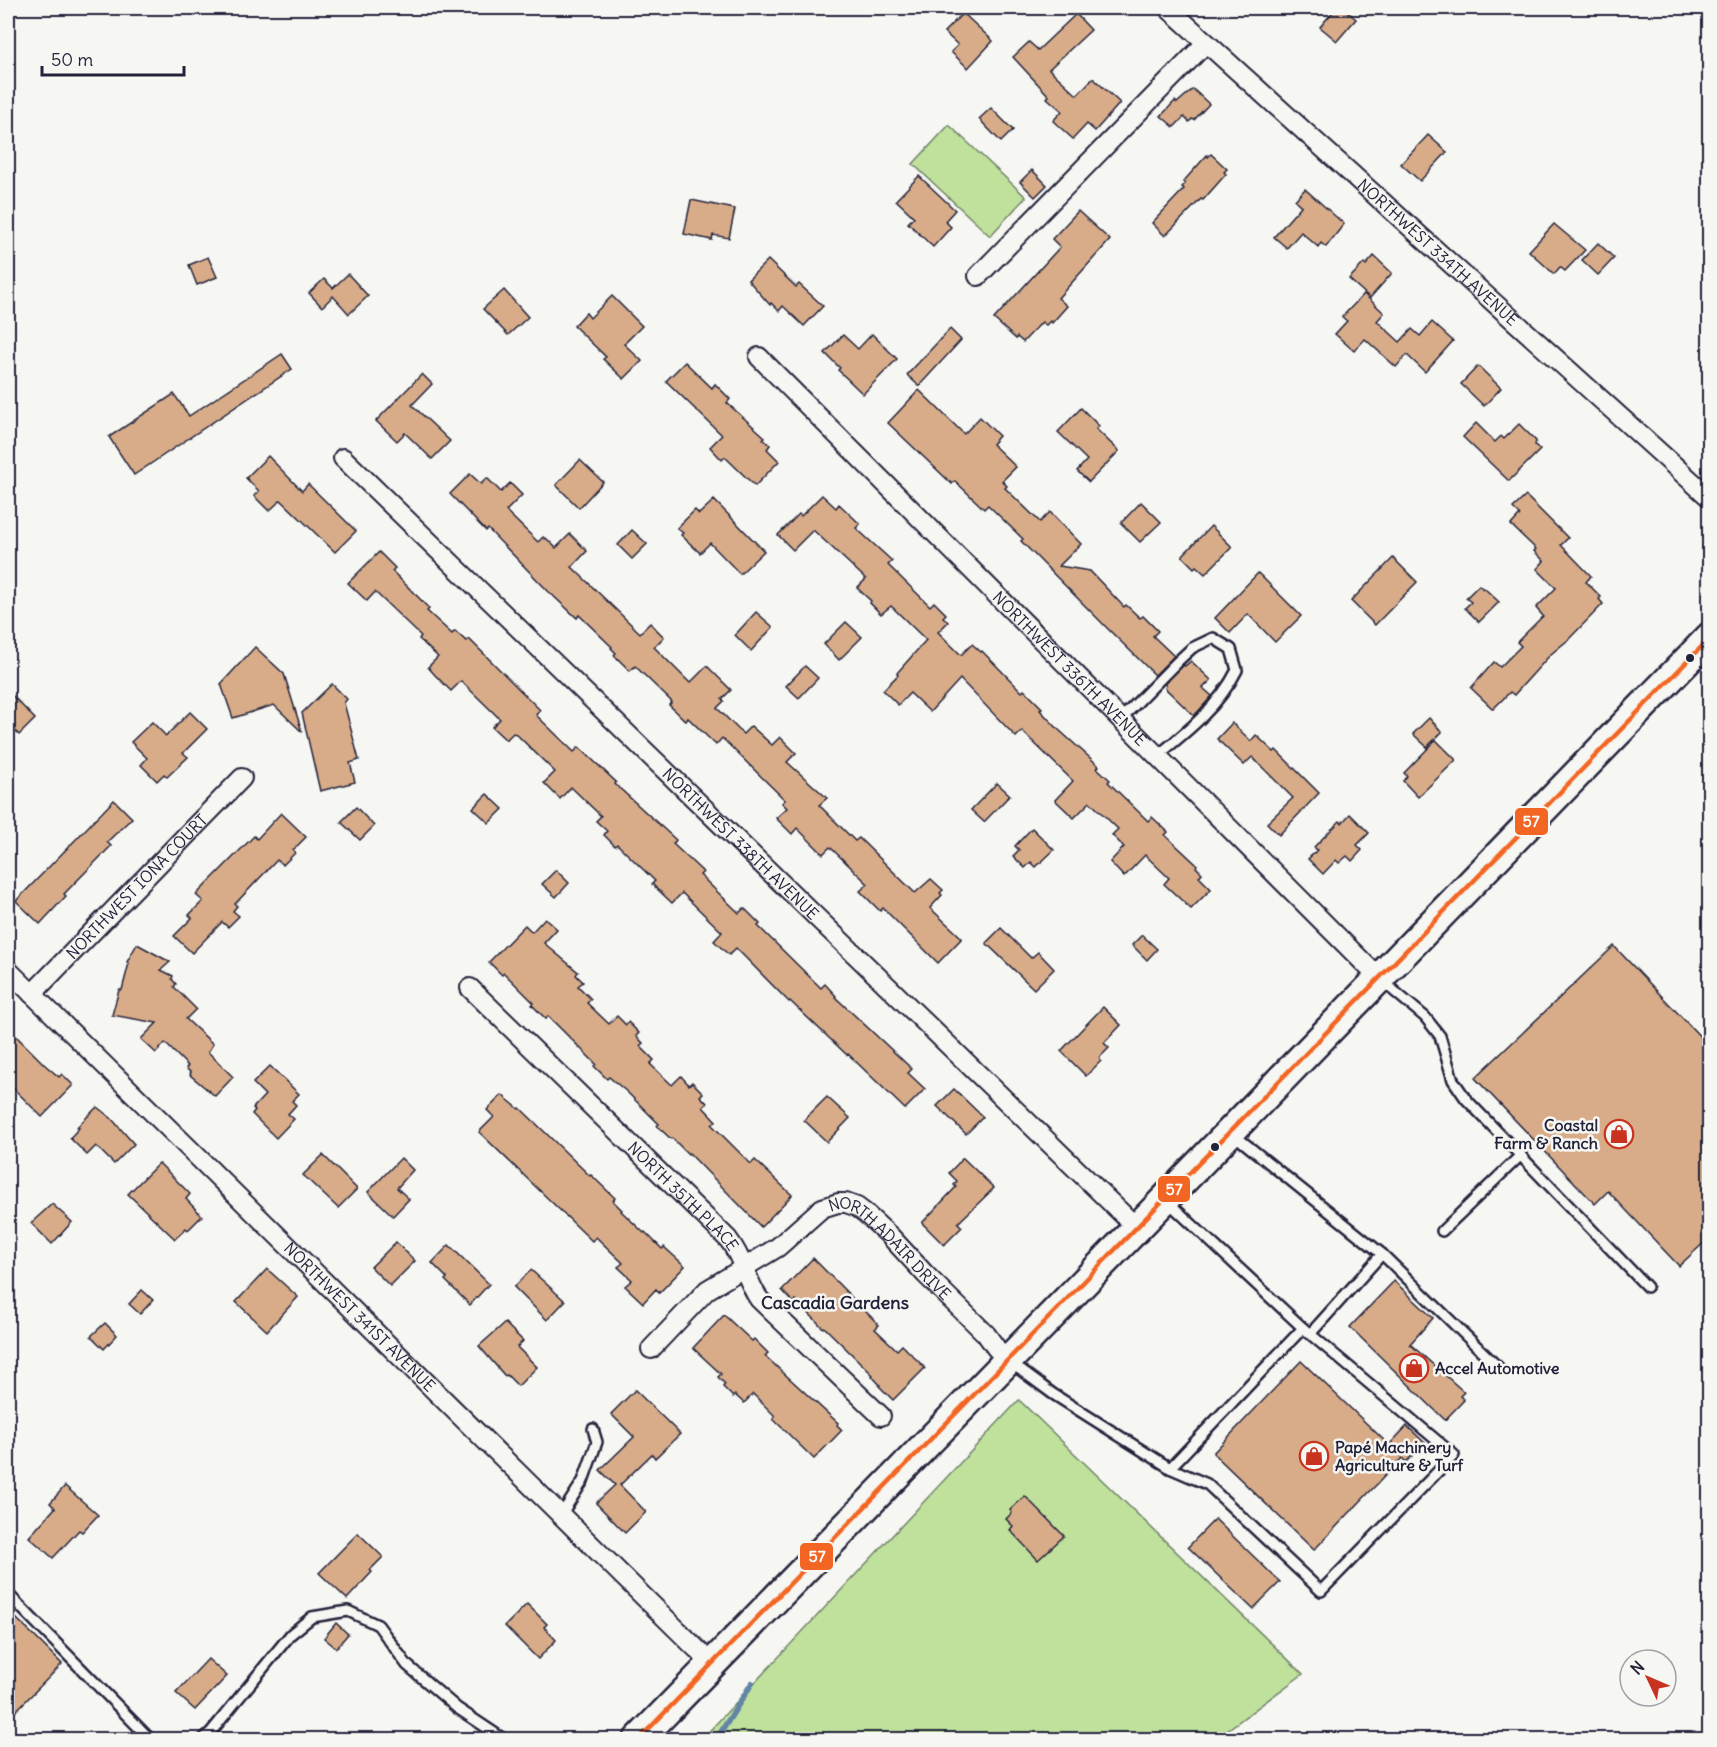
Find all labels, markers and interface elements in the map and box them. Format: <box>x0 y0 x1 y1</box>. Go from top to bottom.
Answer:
scale bar <box>42 39 184 77</box>
text: 50 m <box>51 48 93 71</box>
street label: NORTHWEST 334TH AVENUE <box>1354 174 1522 330</box>
street label: NORTHWEST 336TH AVENUE <box>989 587 1151 750</box>
unlabelled marker <box>1684 652 1696 664</box>
street label: NORTHWEST 338TH AVENUE <box>659 764 823 924</box>
line badge: 57 <box>1514 807 1549 836</box>
street label: NORTHWEST IONA COURT <box>62 810 211 963</box>
text: 57 <box>1522 811 1540 831</box>
place label: Coastal Farm & Ranch <box>1494 1115 1598 1153</box>
shop icon: Coastal Farm & Ranch <box>1603 1118 1635 1150</box>
street label: NORTH 35TH PLACE <box>624 1137 743 1254</box>
unlabelled marker <box>1209 1141 1221 1153</box>
line badge: 57 <box>1157 1175 1191 1203</box>
text: 57 <box>1165 1179 1183 1199</box>
street label: NORTH ADAIR DRIVE <box>826 1193 955 1304</box>
street label: NORTHWEST 341ST AVENUE <box>280 1238 440 1396</box>
district label: Cascadia Gardens <box>761 1291 909 1314</box>
shop icon: Accel Automotive <box>1398 1352 1430 1384</box>
place label: Accel Automotive <box>1435 1358 1560 1378</box>
place label: Papé Machinery Agriculture & Turf <box>1335 1437 1464 1476</box>
shop icon: Papé Machinery Agriculture & Turf <box>1298 1440 1330 1472</box>
line badge: 57 <box>799 1542 834 1571</box>
text: 57 <box>808 1546 826 1566</box>
north arrow <box>1618 1648 1678 1708</box>
text: N <box>1626 1657 1648 1679</box>

